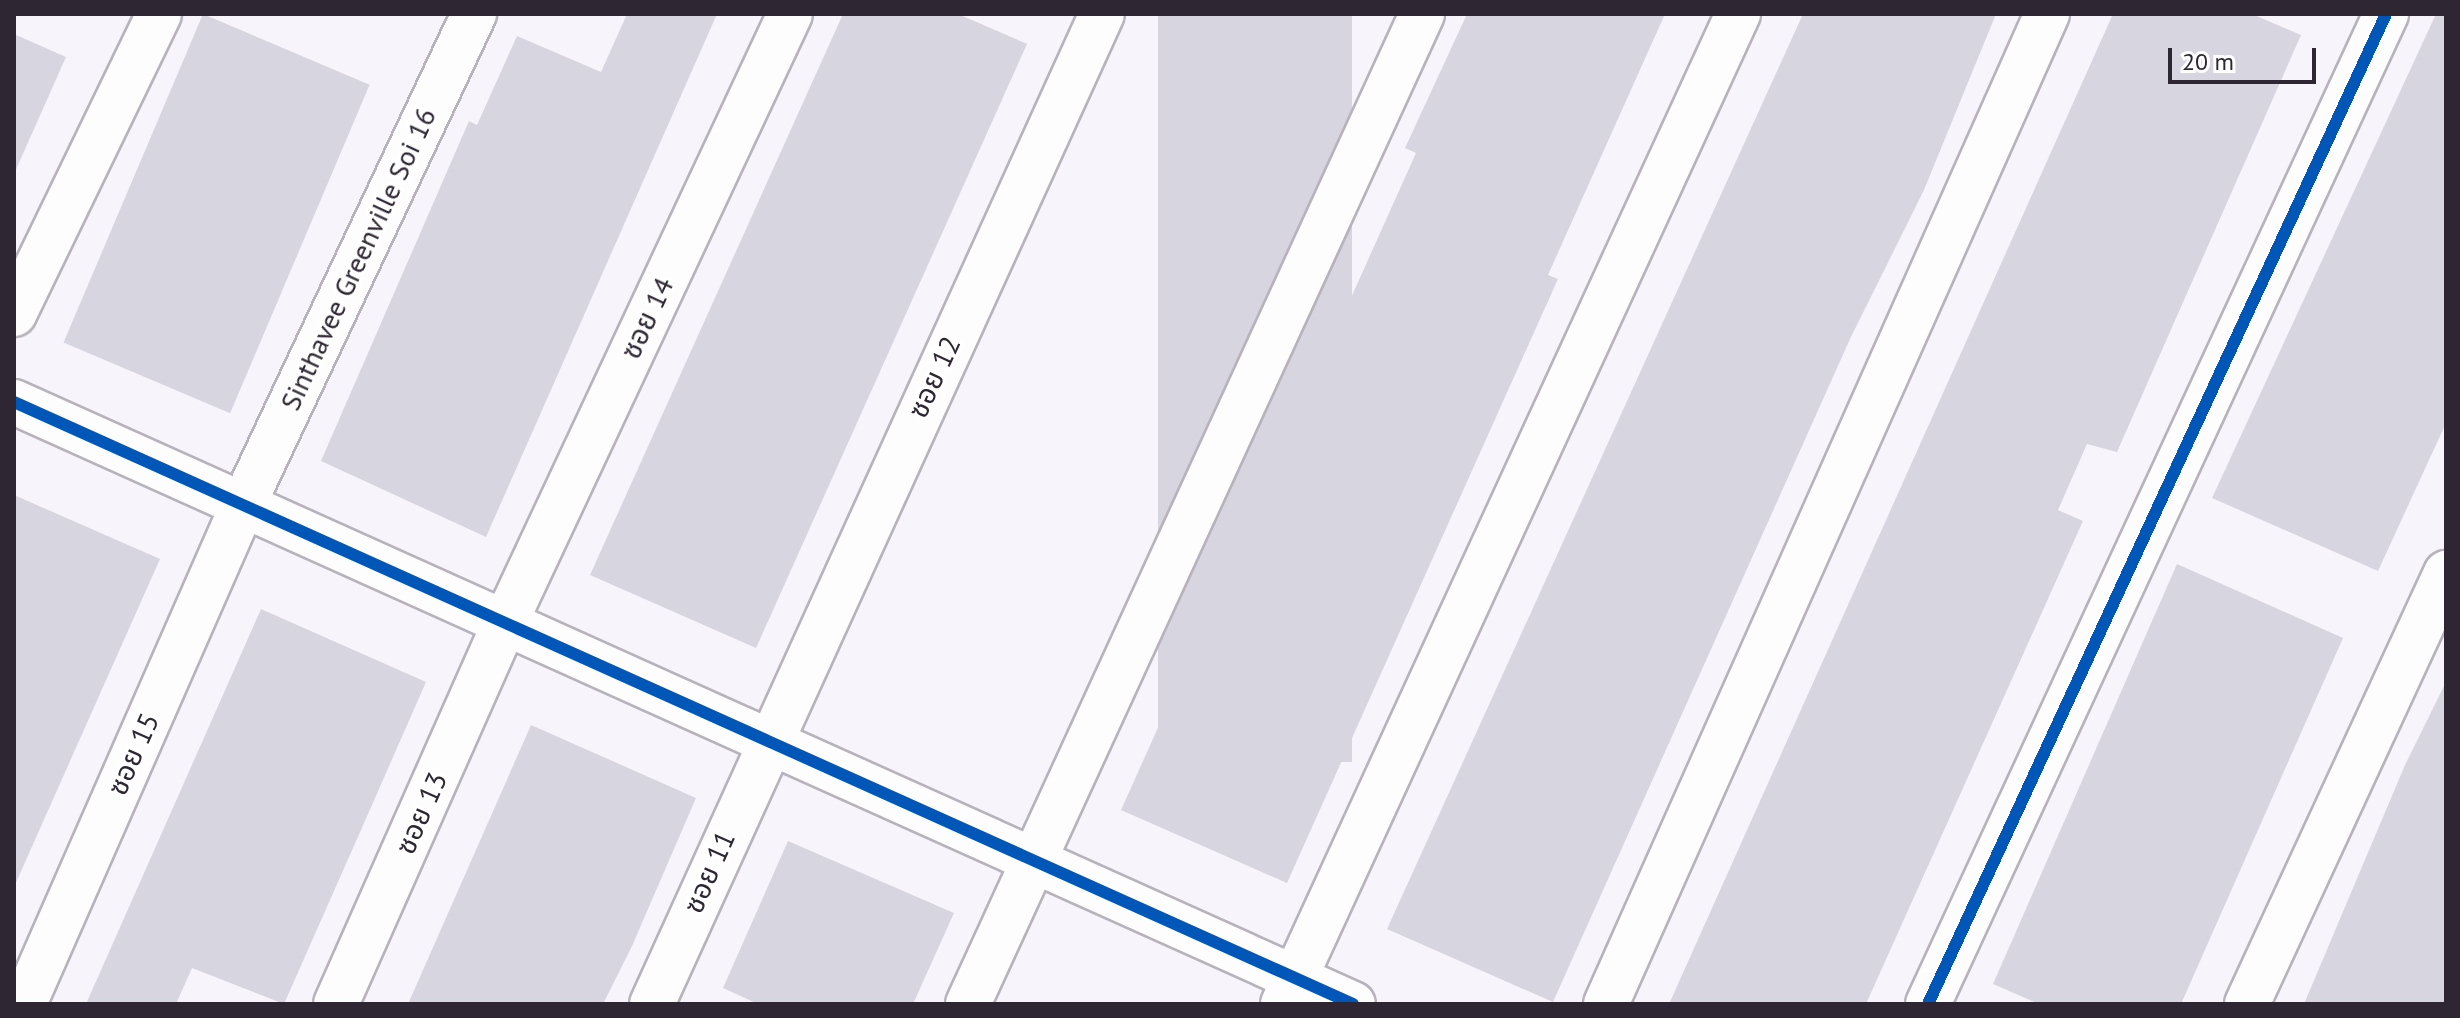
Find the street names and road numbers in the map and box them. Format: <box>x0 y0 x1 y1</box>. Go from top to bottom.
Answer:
street label: Sinthavee Greenville Soi 16 <box>273 102 443 416</box>
street label: ซอย 14 <box>614 272 680 364</box>
street label: ซอย 12 <box>901 331 967 423</box>
street label: ซอย 15 <box>100 708 166 800</box>
street label: ซอย 13 <box>388 767 454 859</box>
street label: ซอย 11 <box>676 826 742 918</box>

